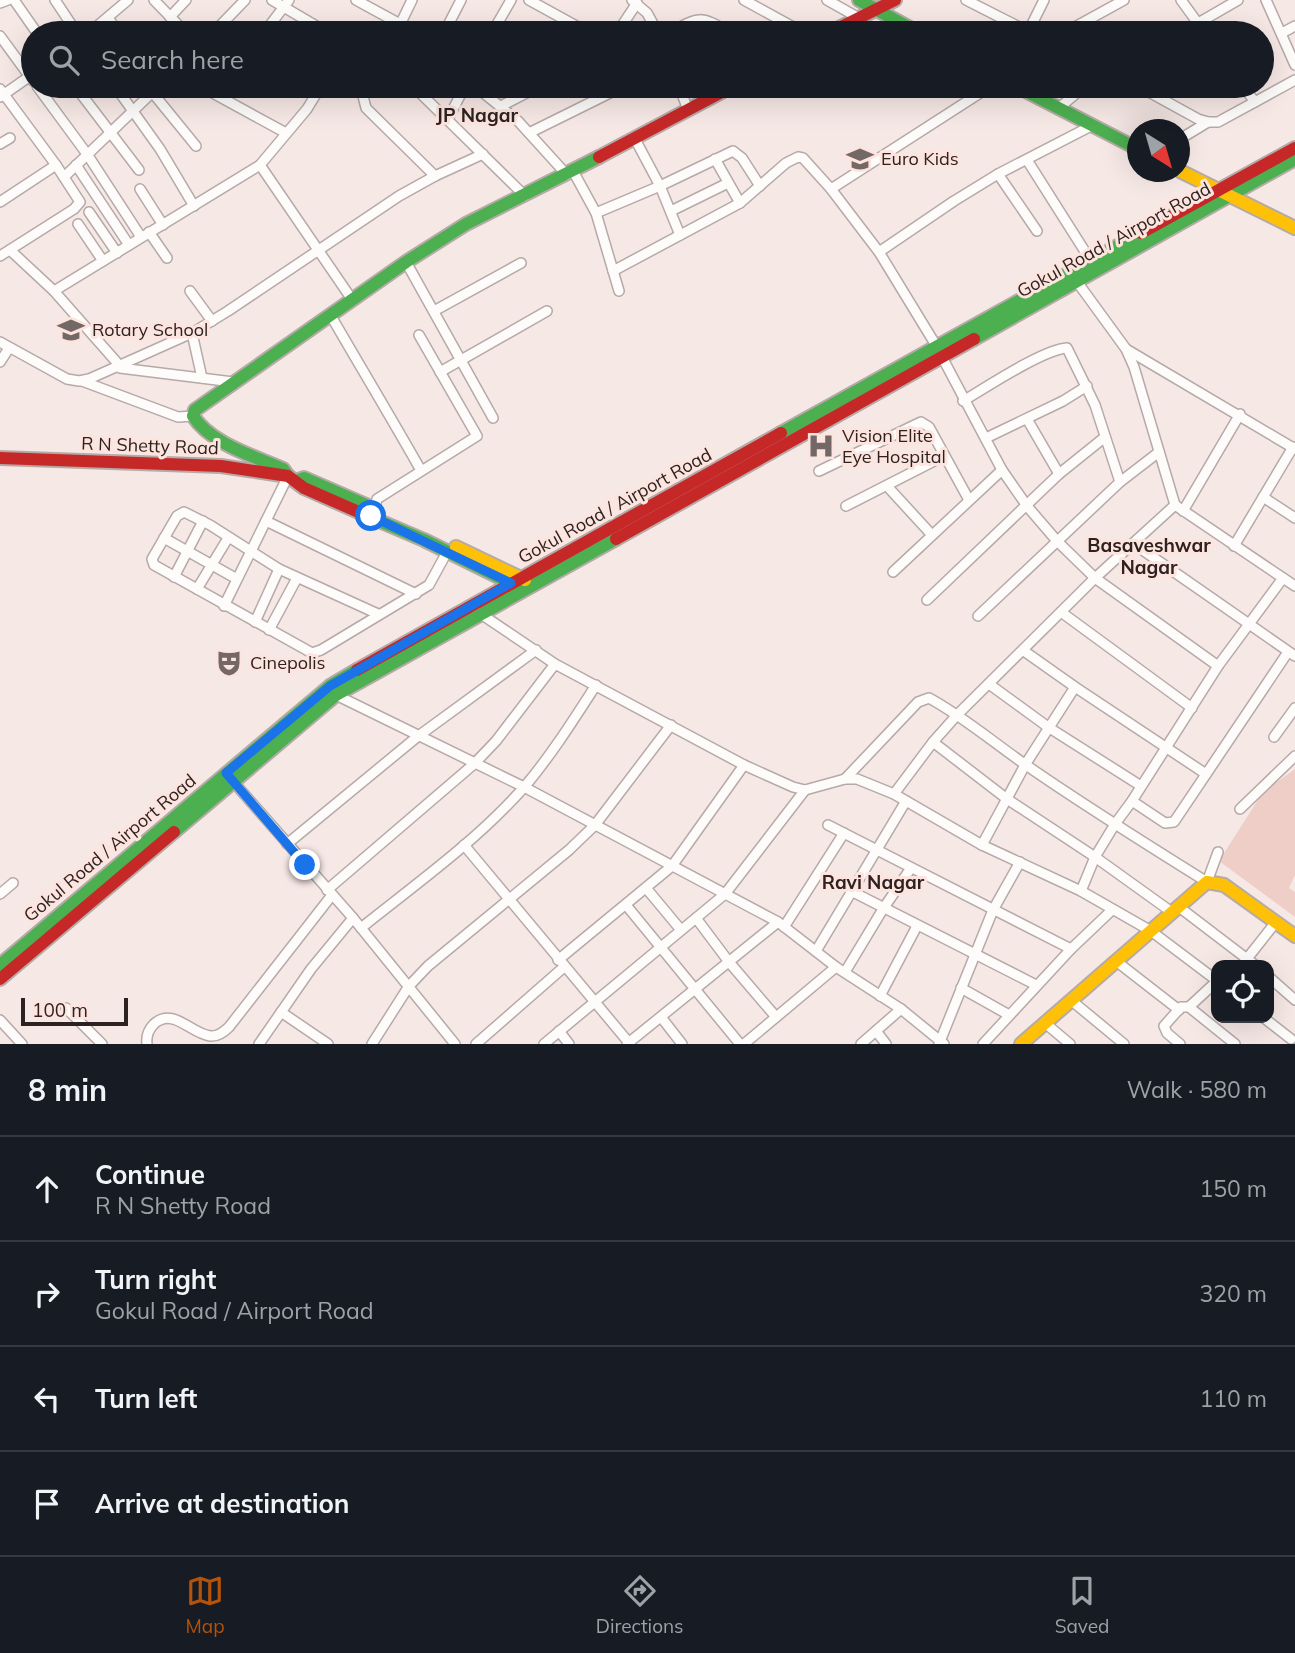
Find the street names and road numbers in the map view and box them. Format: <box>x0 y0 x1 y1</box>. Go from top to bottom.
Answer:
street label: Gokul Road / Airport Road <box>1013 177 1215 302</box>
street label: R N Shetty Road <box>81 432 219 459</box>
street label: Gokul Road / Airport Road <box>514 443 716 568</box>
street label: Gokul Road / Airport Road <box>19 769 201 926</box>

